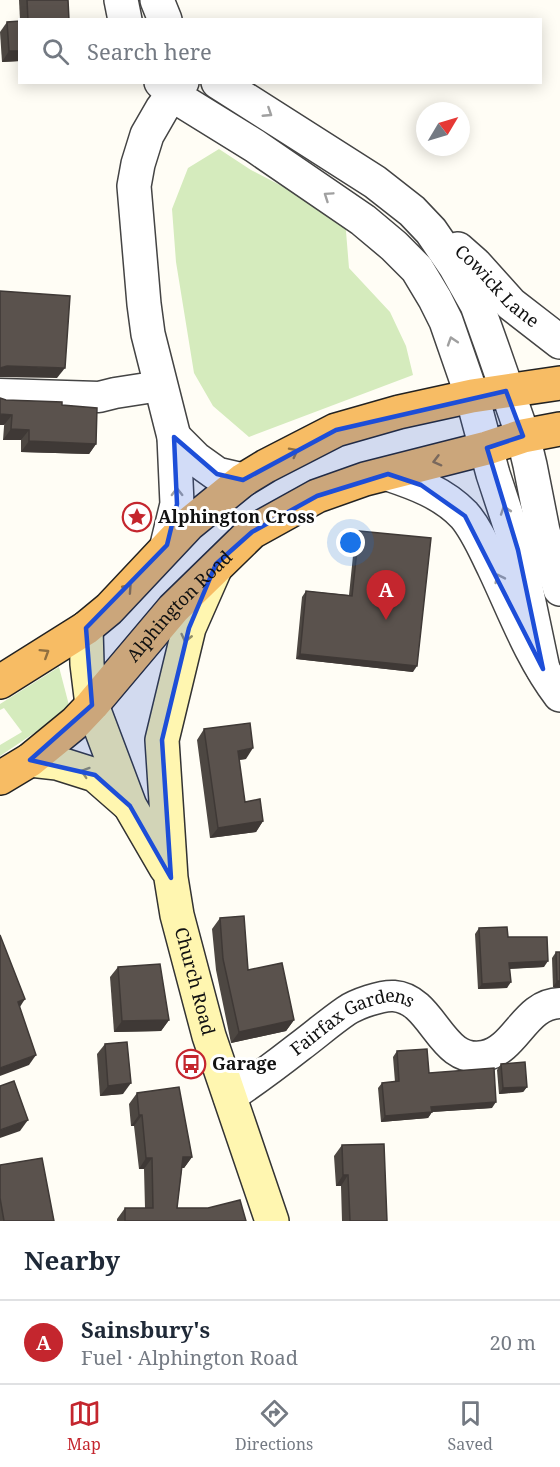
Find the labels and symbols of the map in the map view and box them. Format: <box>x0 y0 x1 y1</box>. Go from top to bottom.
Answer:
north arrow <box>416 102 470 156</box>
one-way arrow <box>261 106 272 117</box>
one-way arrow <box>324 192 335 203</box>
street label: Cowick Lane <box>450 239 544 332</box>
one-way arrow <box>447 336 459 347</box>
one-way arrow <box>288 447 299 459</box>
one-way arrow <box>433 454 443 466</box>
one-way arrow <box>171 487 183 496</box>
place icon: Alphington Cross <box>121 501 153 533</box>
place label: Alphington Cross <box>158 504 315 528</box>
one-way arrow <box>499 505 512 516</box>
your location <box>336 528 365 557</box>
street label: Alphington Road <box>121 545 237 666</box>
pin: A <box>366 570 406 620</box>
one-way arrow <box>494 574 506 585</box>
one-way arrow <box>121 584 132 595</box>
one-way arrow <box>181 632 194 642</box>
one-way arrow <box>39 648 49 660</box>
one-way arrow <box>80 767 91 779</box>
street label: Church Road <box>170 924 221 1038</box>
street label: Fairfax Gardens <box>285 983 419 1060</box>
bus stop icon: Garage <box>175 1048 207 1080</box>
place label: Garage <box>212 1051 277 1075</box>

